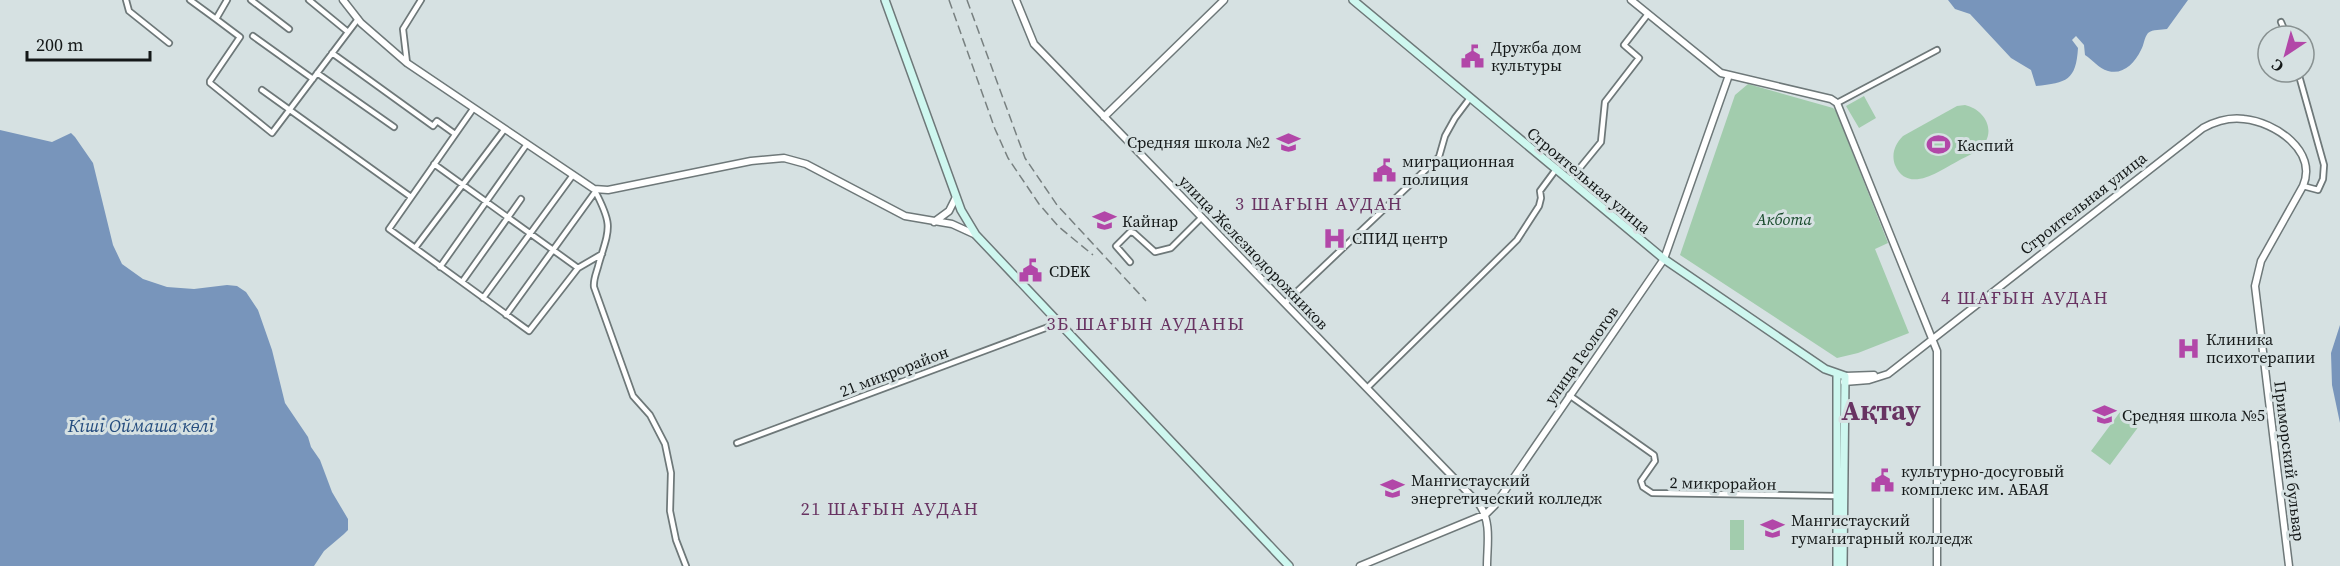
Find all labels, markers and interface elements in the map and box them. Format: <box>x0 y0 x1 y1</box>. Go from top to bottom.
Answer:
scale bar <box>27 24 150 62</box>
north arrow <box>2256 24 2316 84</box>
text: 200 m <box>36 32 83 57</box>
place label: Дружба дом культуры <box>1491 36 1582 76</box>
public building icon: Дружба дом культуры <box>1460 43 1486 69</box>
text: С <box>2267 54 2288 78</box>
street label: Строительная улица <box>1522 122 1656 239</box>
school or university icon: Средняя школа №2 <box>1275 129 1301 155</box>
place label: Средняя школа №2 <box>1127 131 1270 153</box>
sports icon: Каспий <box>1926 132 1952 158</box>
place label: Каспий <box>1957 134 2014 156</box>
street label: Строительная улица <box>2015 146 2152 259</box>
place label: миграционная полиция <box>1402 150 1515 190</box>
public building icon: миграционная полиция <box>1371 157 1397 183</box>
street label: улица Железнодорожников <box>1174 170 1334 334</box>
district label: 3 ШАҒЫН АУДАН <box>1235 191 1403 216</box>
school or university icon: Кайнар <box>1091 208 1117 234</box>
park label: Акбота <box>1755 208 1812 230</box>
place label: Кайнар <box>1122 210 1178 232</box>
hospital icon: СПИД центр <box>1321 225 1347 251</box>
place label: СПИД центр <box>1352 227 1448 249</box>
public building icon: CDEK <box>1018 258 1044 284</box>
place label: CDEK <box>1049 260 1091 282</box>
district label: 4 ШАҒЫН АУДАН <box>1941 285 2109 310</box>
street label: улица Геологов <box>1539 301 1623 409</box>
district label: 3Б ШАҒЫН АУДАНЫ <box>1047 311 1245 336</box>
place label: Клиника психотерапии <box>2206 328 2315 368</box>
hospital icon: Клиника психотерапии <box>2175 335 2201 361</box>
street label: 21 микрорайон <box>836 340 952 402</box>
street label: Приморский бульвар <box>2269 380 2311 542</box>
district label: Ақтау <box>1841 391 1921 429</box>
school or university icon: Средняя школа №5 <box>2091 402 2117 428</box>
place label: Средняя школа №5 <box>2122 404 2265 426</box>
water label: Кіші Оймаша көлi <box>67 413 215 438</box>
place label: культурно-досуговый комплекс им. АБАЯ <box>1901 460 2064 500</box>
public building icon: культурно-досуговый комплекс им. АБАЯ <box>1870 467 1896 493</box>
place label: Мангистауский энергетический колледж <box>1411 469 1602 509</box>
street label: 2 микрорайон <box>1669 471 1777 495</box>
school or university icon: Мангистауский энергетический колледж <box>1380 476 1406 502</box>
district label: 21 ШАҒЫН АУДАН <box>801 496 979 521</box>
place label: Мангистауский гуманитарный колледж <box>1791 509 1973 549</box>
school or university icon: Мангистауский гуманитарный колледж <box>1760 516 1786 542</box>

